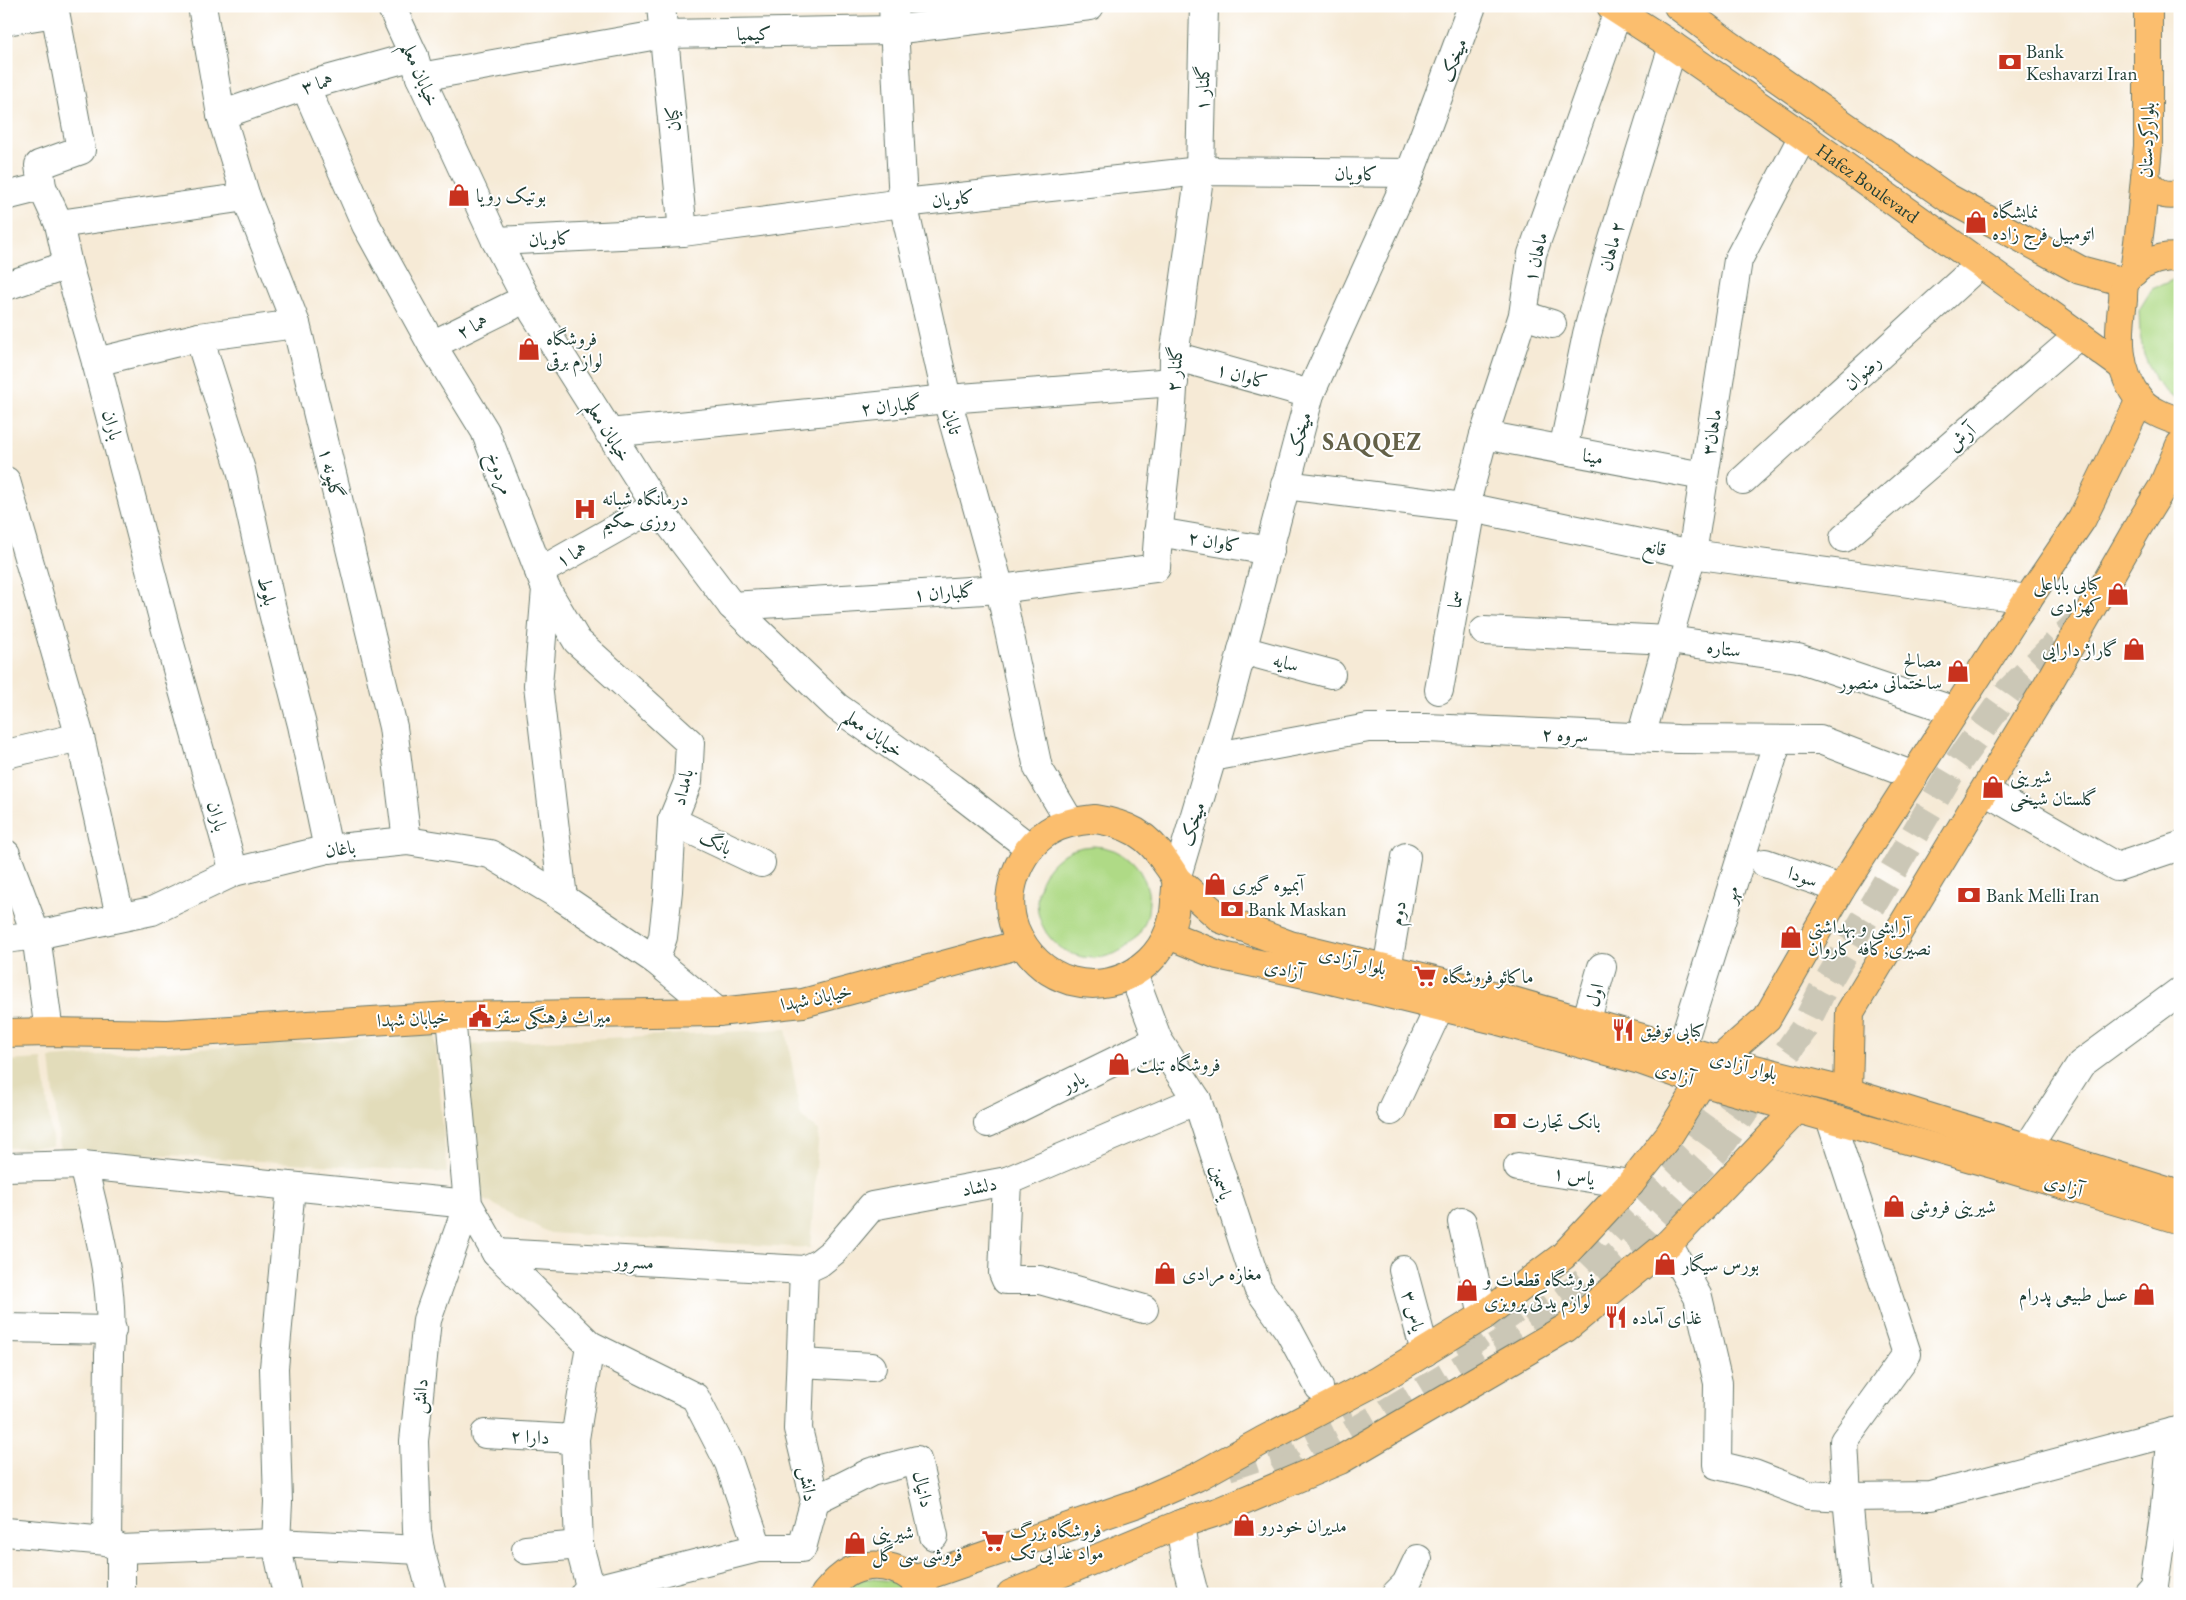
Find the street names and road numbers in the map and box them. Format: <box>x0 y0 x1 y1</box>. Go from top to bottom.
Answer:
street label: کیمیا <box>736 21 772 46</box>
street label: میخک <box>1434 35 1473 86</box>
street label: خیابان معلم <box>389 38 445 113</box>
street label: گلنار ۱ <box>1190 65 1215 111</box>
street label: هما ۳ <box>298 67 336 100</box>
street label: بلوارکردستان <box>2133 102 2160 178</box>
street label: کیان <box>659 105 686 133</box>
street label: Hafez Boulevard <box>1811 138 1924 229</box>
street label: کاویان <box>1334 161 1378 186</box>
street label: کاویان <box>930 184 976 213</box>
street label: ٢ ماهان <box>1593 218 1630 274</box>
street label: کاویان <box>528 225 572 252</box>
street label: ماهان ۱ <box>1517 230 1554 285</box>
street label: هما ۲ <box>452 308 492 345</box>
street label: گلنار ۲ <box>1160 345 1189 393</box>
street label: رضوان <box>1838 349 1886 396</box>
street label: کاوان ۱ <box>1213 356 1270 395</box>
street label: گلباران ۲ <box>859 390 923 421</box>
street label: خیابان معلم <box>574 396 637 470</box>
street label: تابان <box>937 405 968 438</box>
street label: باران <box>96 407 129 443</box>
street label: ماهان۳ <box>1695 407 1727 457</box>
street label: میخک <box>1282 409 1317 459</box>
street label: آرش <box>1942 417 1982 457</box>
street label: مینا <box>1580 442 1605 471</box>
street label: گلپونه ۱ <box>314 445 350 501</box>
street label: مردوخ <box>476 448 520 500</box>
street label: کاوان ۲ <box>1186 525 1242 558</box>
street label: قانع <box>1640 533 1669 567</box>
street label: هما ۱ <box>551 536 591 573</box>
street label: بلوط <box>252 574 283 608</box>
street label: گلباران ۱ <box>913 578 975 607</box>
street label: سما <box>1442 588 1469 610</box>
street label: ستاره <box>1705 634 1743 663</box>
street label: سایه <box>1270 647 1302 678</box>
street label: خیابان معلم <box>835 704 909 769</box>
street label: سروه ۲ <box>1541 721 1589 748</box>
street label: بامداد <box>666 766 699 808</box>
street label: باران <box>201 798 234 834</box>
street label: میخک <box>1174 799 1211 849</box>
street label: بانگ <box>696 824 736 861</box>
street label: باغان <box>323 834 357 863</box>
street label: سودا <box>1785 860 1821 893</box>
street label: مهر <box>1716 883 1745 908</box>
street label: دوم <box>1383 899 1416 928</box>
street label: بلوار آزادی <box>1316 940 1389 981</box>
street label: آزادی <box>1262 953 1307 986</box>
street label: خیابان شهدا <box>778 978 854 1017</box>
street label: اول <box>1579 981 1610 1010</box>
street label: خیابان شهدا <box>376 1004 450 1033</box>
street label: بلوار آزادی <box>1707 1045 1780 1086</box>
street label: آزادی <box>1652 1055 1699 1092</box>
street label: یاور <box>1056 1065 1090 1099</box>
street label: یاس ۱ <box>1551 1160 1598 1191</box>
street label: یاسمین <box>1204 1161 1239 1204</box>
street label: آزادی <box>2042 1168 2088 1204</box>
street label: دلشاد <box>959 1171 999 1202</box>
street label: مسرور <box>611 1248 655 1275</box>
street label: یاس ۳ <box>1396 1288 1431 1336</box>
street label: دانش <box>405 1377 435 1415</box>
street label: دارا ۲ <box>510 1423 550 1450</box>
street label: دانش <box>793 1465 823 1503</box>
street label: دانیال <box>907 1468 940 1510</box>

